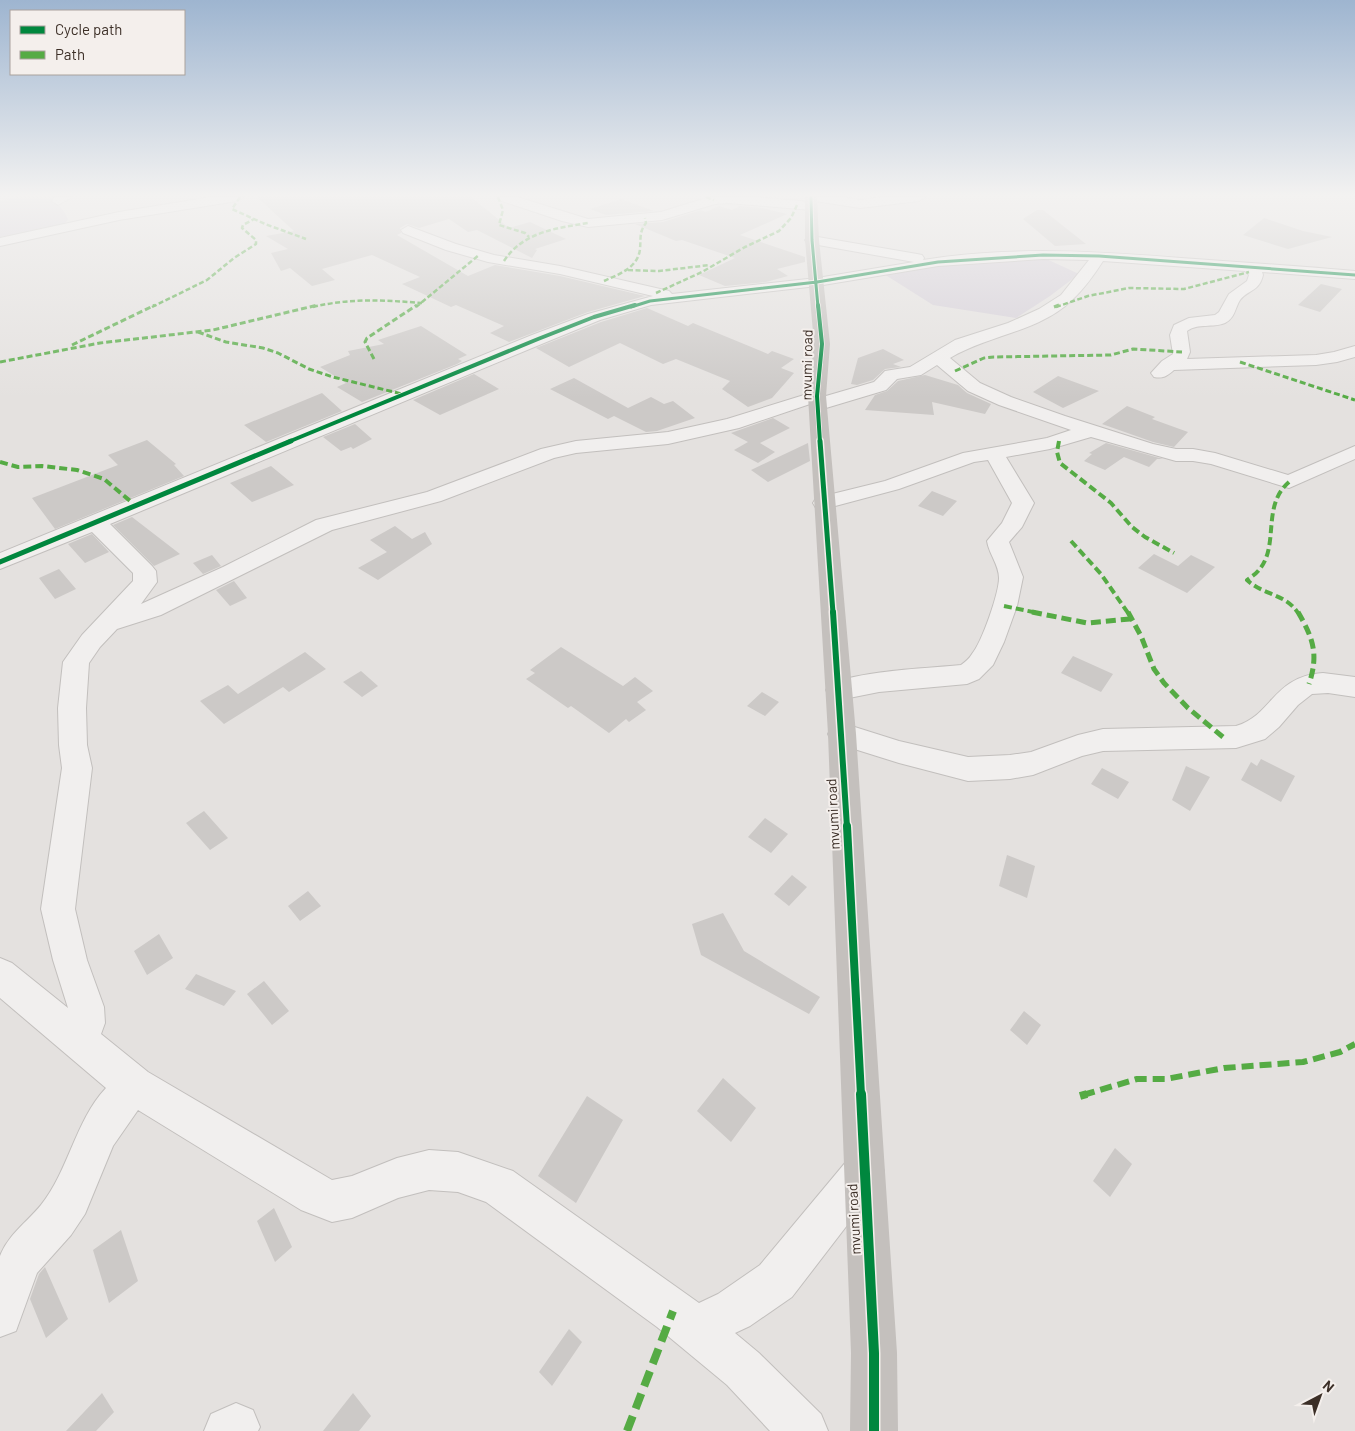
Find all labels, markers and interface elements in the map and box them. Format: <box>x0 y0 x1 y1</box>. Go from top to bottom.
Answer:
legend <box>10 10 185 75</box>
text: Cycle path <box>55 20 122 38</box>
text: Path <box>55 45 85 63</box>
street label: mvumi road <box>797 329 816 401</box>
street label: mvumi road <box>822 778 843 850</box>
street label: mvumi road <box>843 1183 864 1255</box>
north arrow <box>1295 1371 1345 1421</box>
text: N <box>1320 1376 1338 1395</box>

